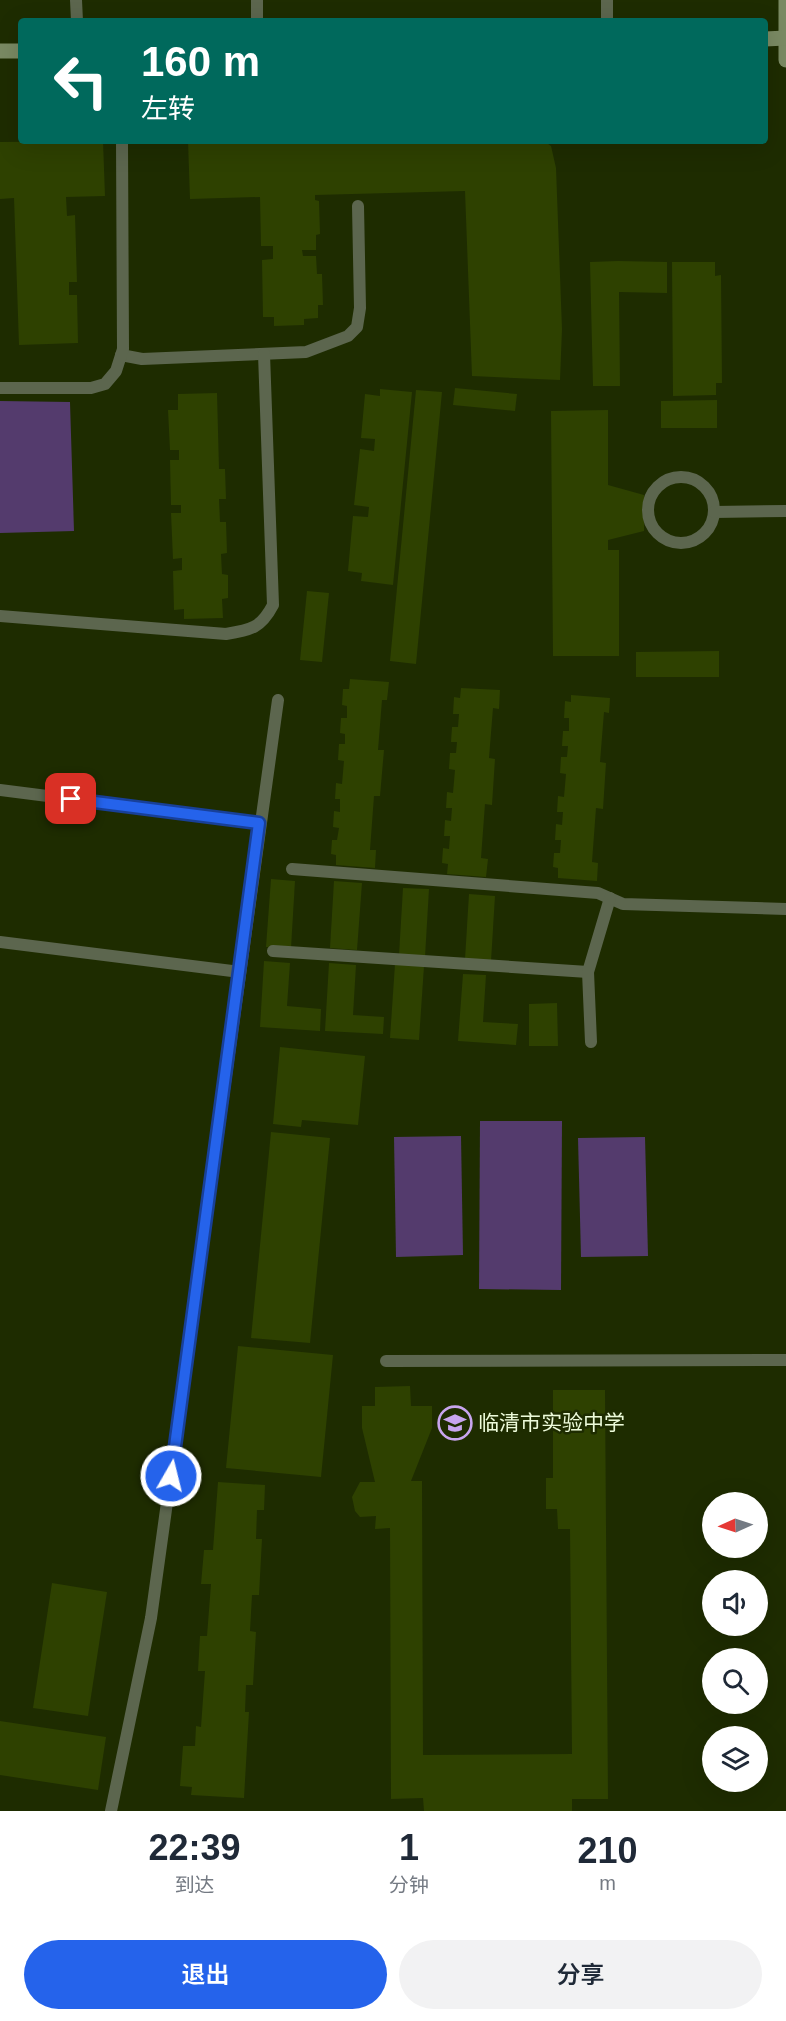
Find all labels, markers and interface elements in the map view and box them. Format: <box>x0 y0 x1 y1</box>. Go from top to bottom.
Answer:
text: 160 m <box>141 38 260 85</box>
icon: left <box>42 42 120 120</box>
text: 左转 <box>141 94 195 124</box>
pin <box>45 773 96 824</box>
icon: arrive <box>54 782 87 815</box>
school or university icon: 临清市实验中学 <box>437 1405 473 1441</box>
place label: 临清市实验中学 <box>478 1411 625 1434</box>
position arrow <box>139 1444 203 1508</box>
north arrow <box>702 1492 768 1558</box>
map controls <box>702 1492 768 1792</box>
button: sound <box>702 1570 768 1636</box>
button: search <box>702 1648 768 1714</box>
button: layers <box>702 1726 768 1792</box>
text: 22:39 <box>148 1827 241 1868</box>
text: 1 <box>399 1827 419 1868</box>
text: 210 <box>577 1830 638 1871</box>
text: m <box>599 1872 616 1894</box>
text: 到达 <box>174 1874 214 1896</box>
text: 分钟 <box>389 1874 429 1896</box>
button: 退出 <box>24 1940 387 2009</box>
button: 分享 <box>399 1940 762 2009</box>

